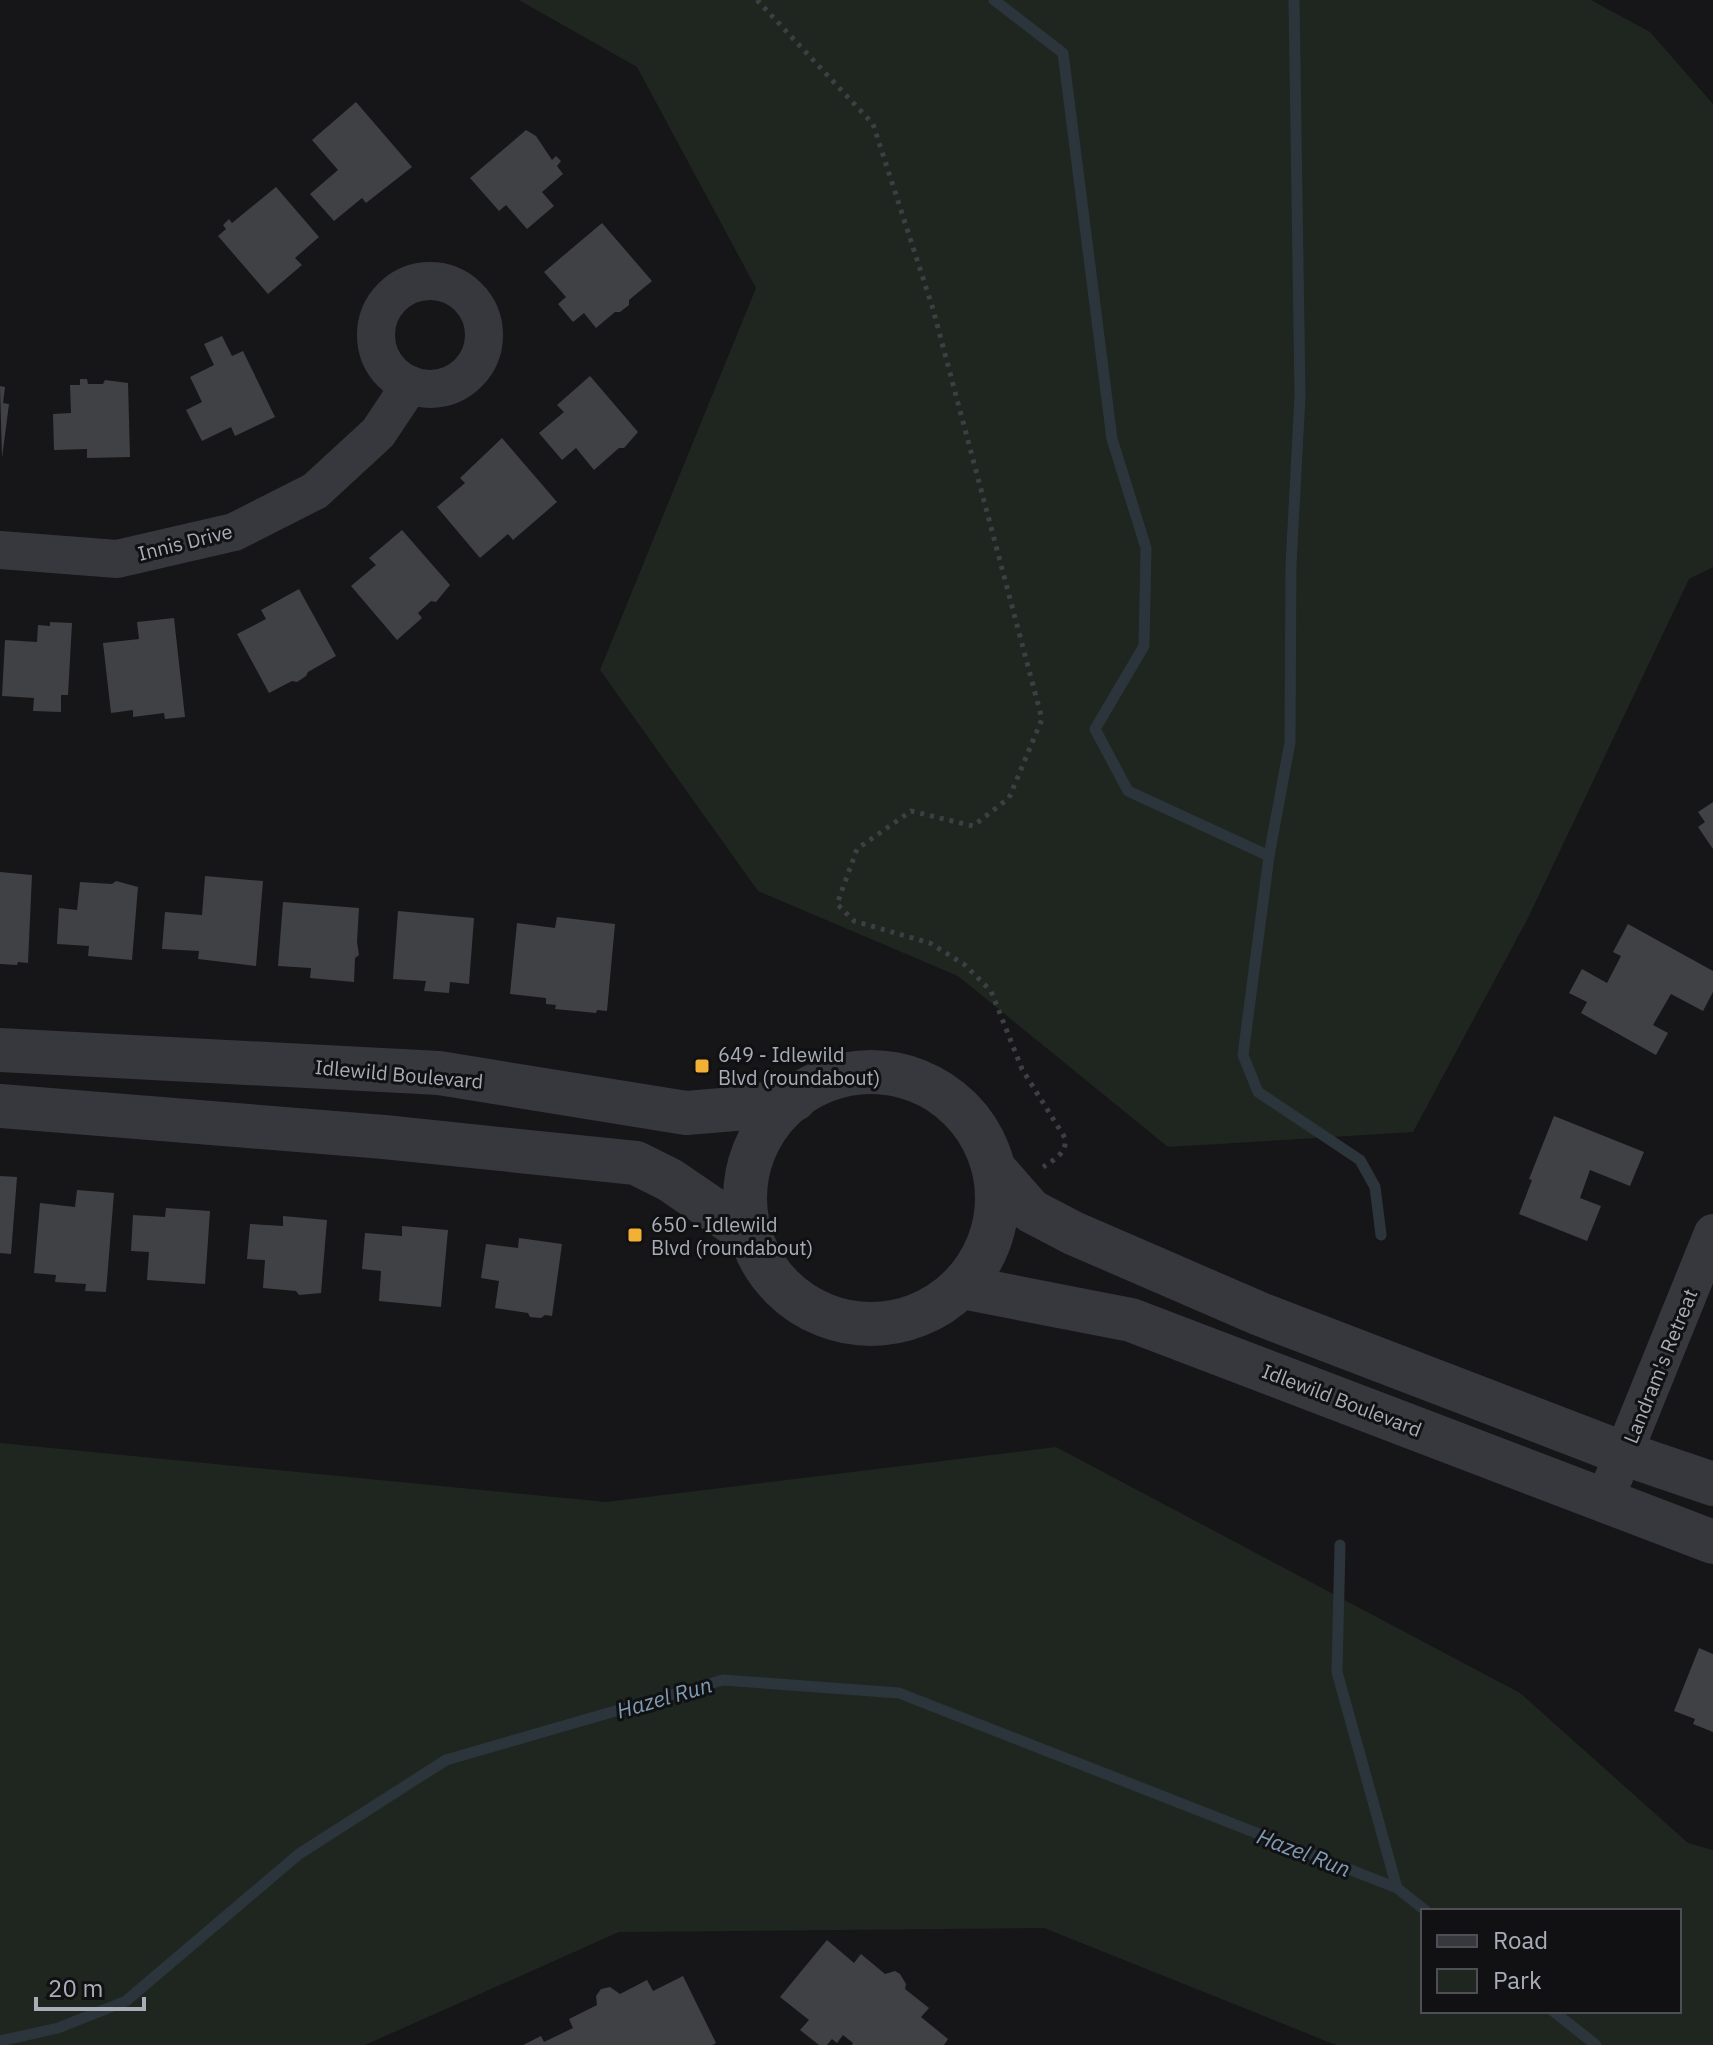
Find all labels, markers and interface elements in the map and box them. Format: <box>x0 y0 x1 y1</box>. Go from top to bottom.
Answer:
street label: Innis Drive <box>135 517 235 567</box>
place label: 649 - Idlewild Blvd (roundabout) <box>718 1041 880 1091</box>
street label: Idlewild Boulevard <box>314 1053 484 1095</box>
marker: 649 - Idlewild Blvd (roundabout) <box>693 1057 711 1075</box>
place label: 650 - Idlewild Blvd (roundabout) <box>651 1211 813 1261</box>
marker: 650 - Idlewild Blvd (roundabout) <box>626 1226 644 1244</box>
street label: Landram's Retreat <box>1617 1285 1703 1447</box>
street label: Idlewild Boulevard <box>1258 1357 1426 1443</box>
water label: Hazel Run <box>613 1670 715 1724</box>
water label: Hazel Run <box>1253 1821 1355 1883</box>
legend <box>1421 1909 1681 2013</box>
text: Road <box>1493 1924 1548 1956</box>
scale bar <box>36 1961 144 2011</box>
text: Park <box>1493 1964 1542 1996</box>
text: 20 m <box>48 1972 103 2004</box>

